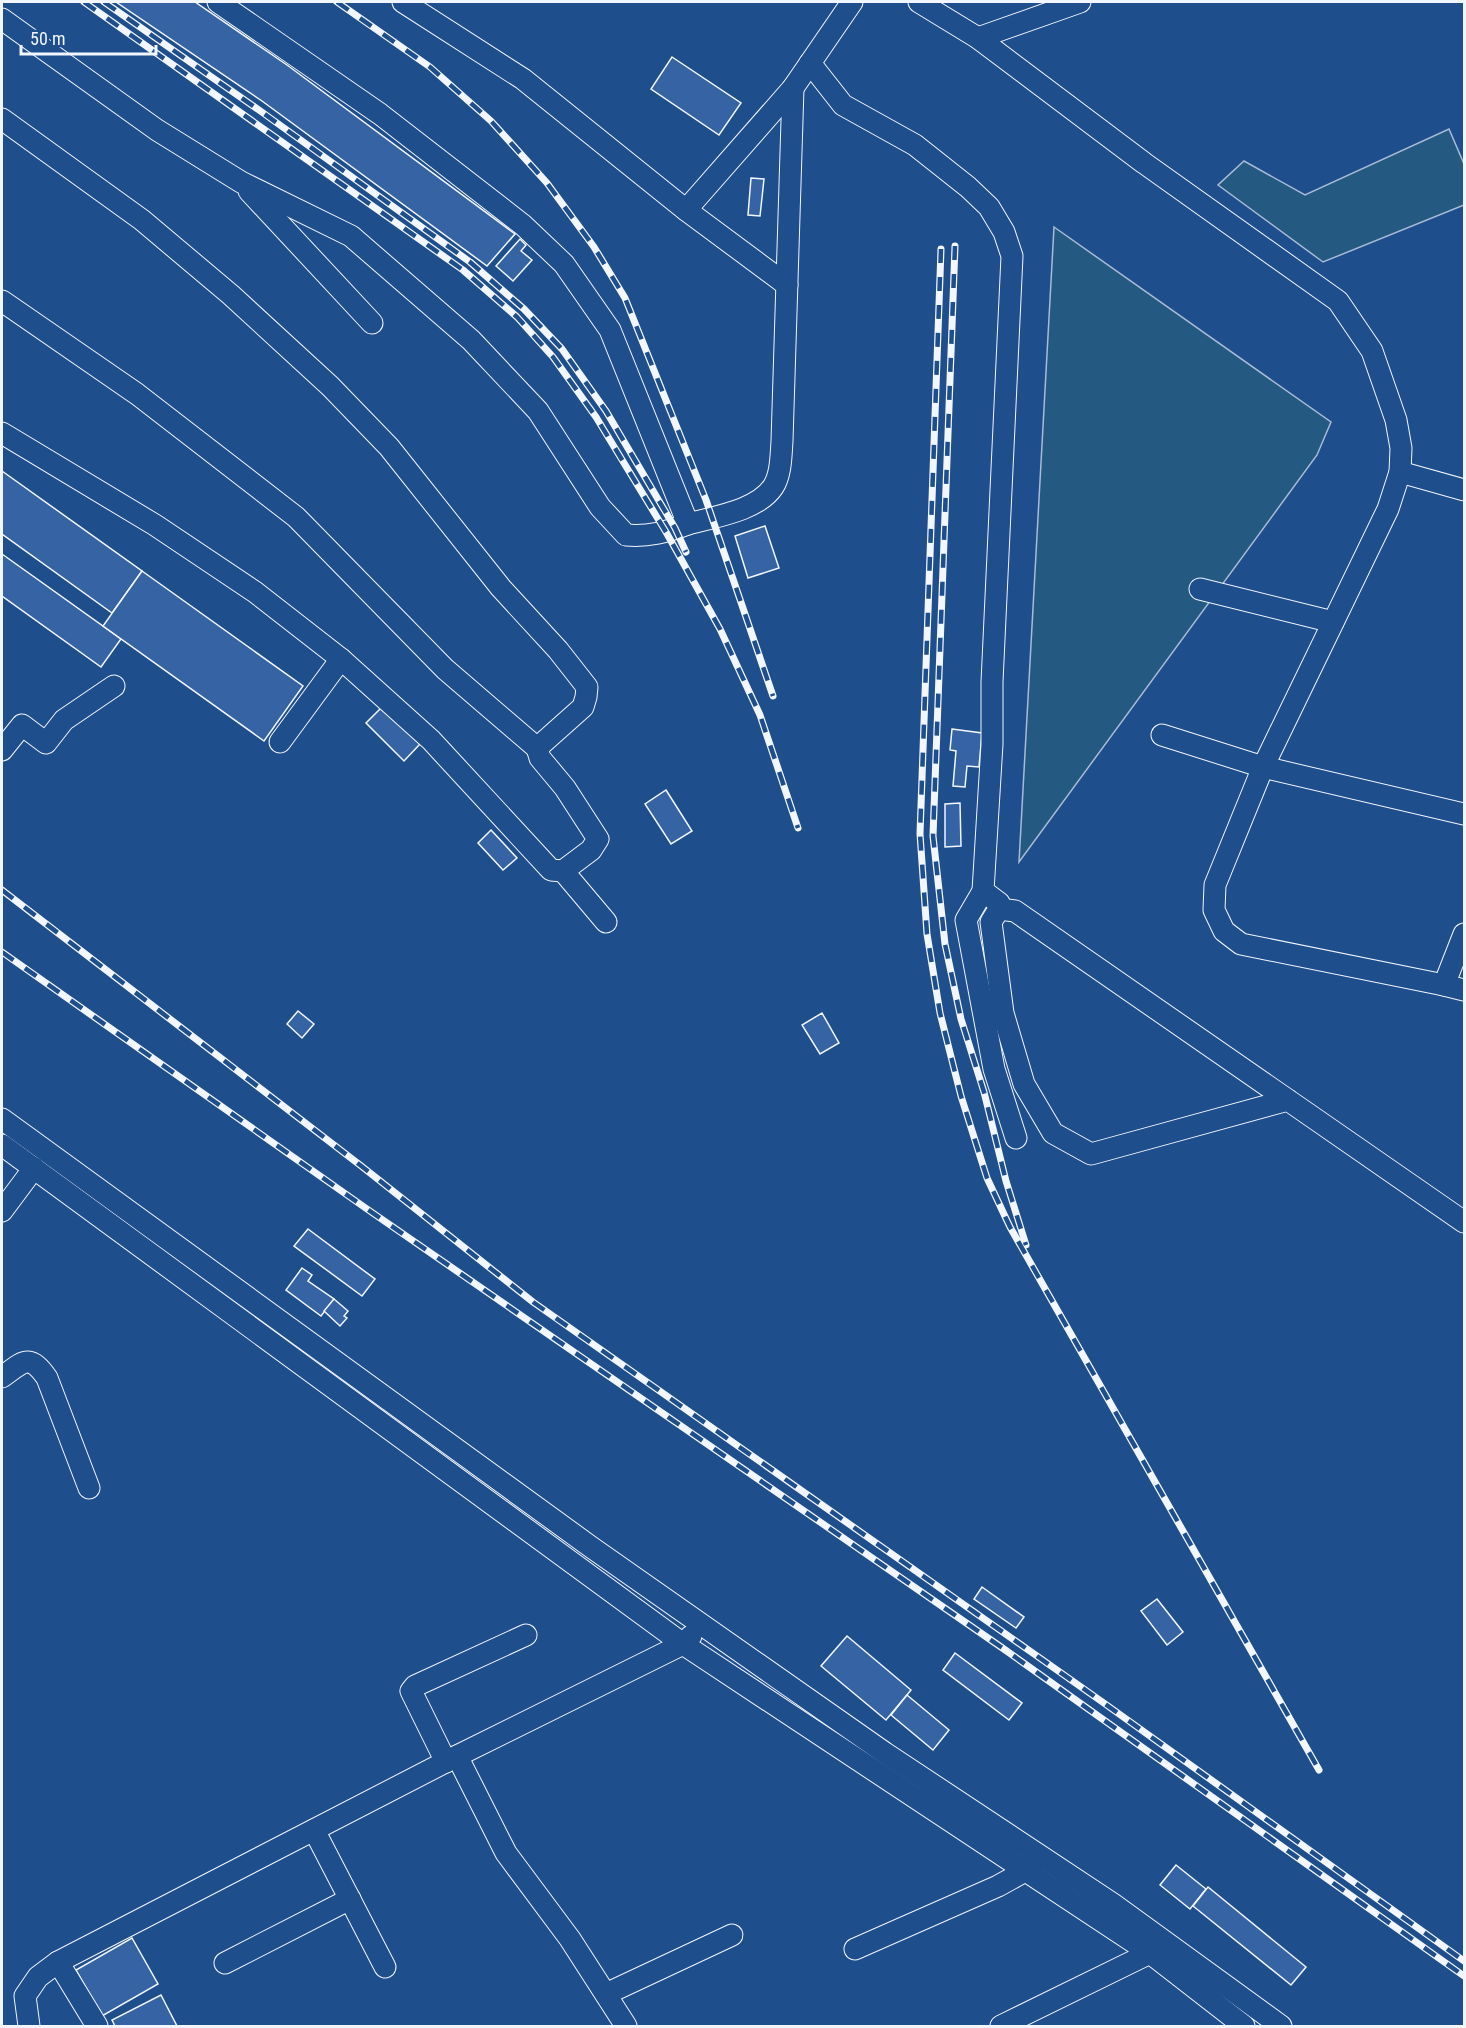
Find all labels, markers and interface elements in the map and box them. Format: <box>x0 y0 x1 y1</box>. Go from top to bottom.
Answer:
scale bar <box>21 18 156 56</box>
text: 50 m <box>30 28 65 49</box>

